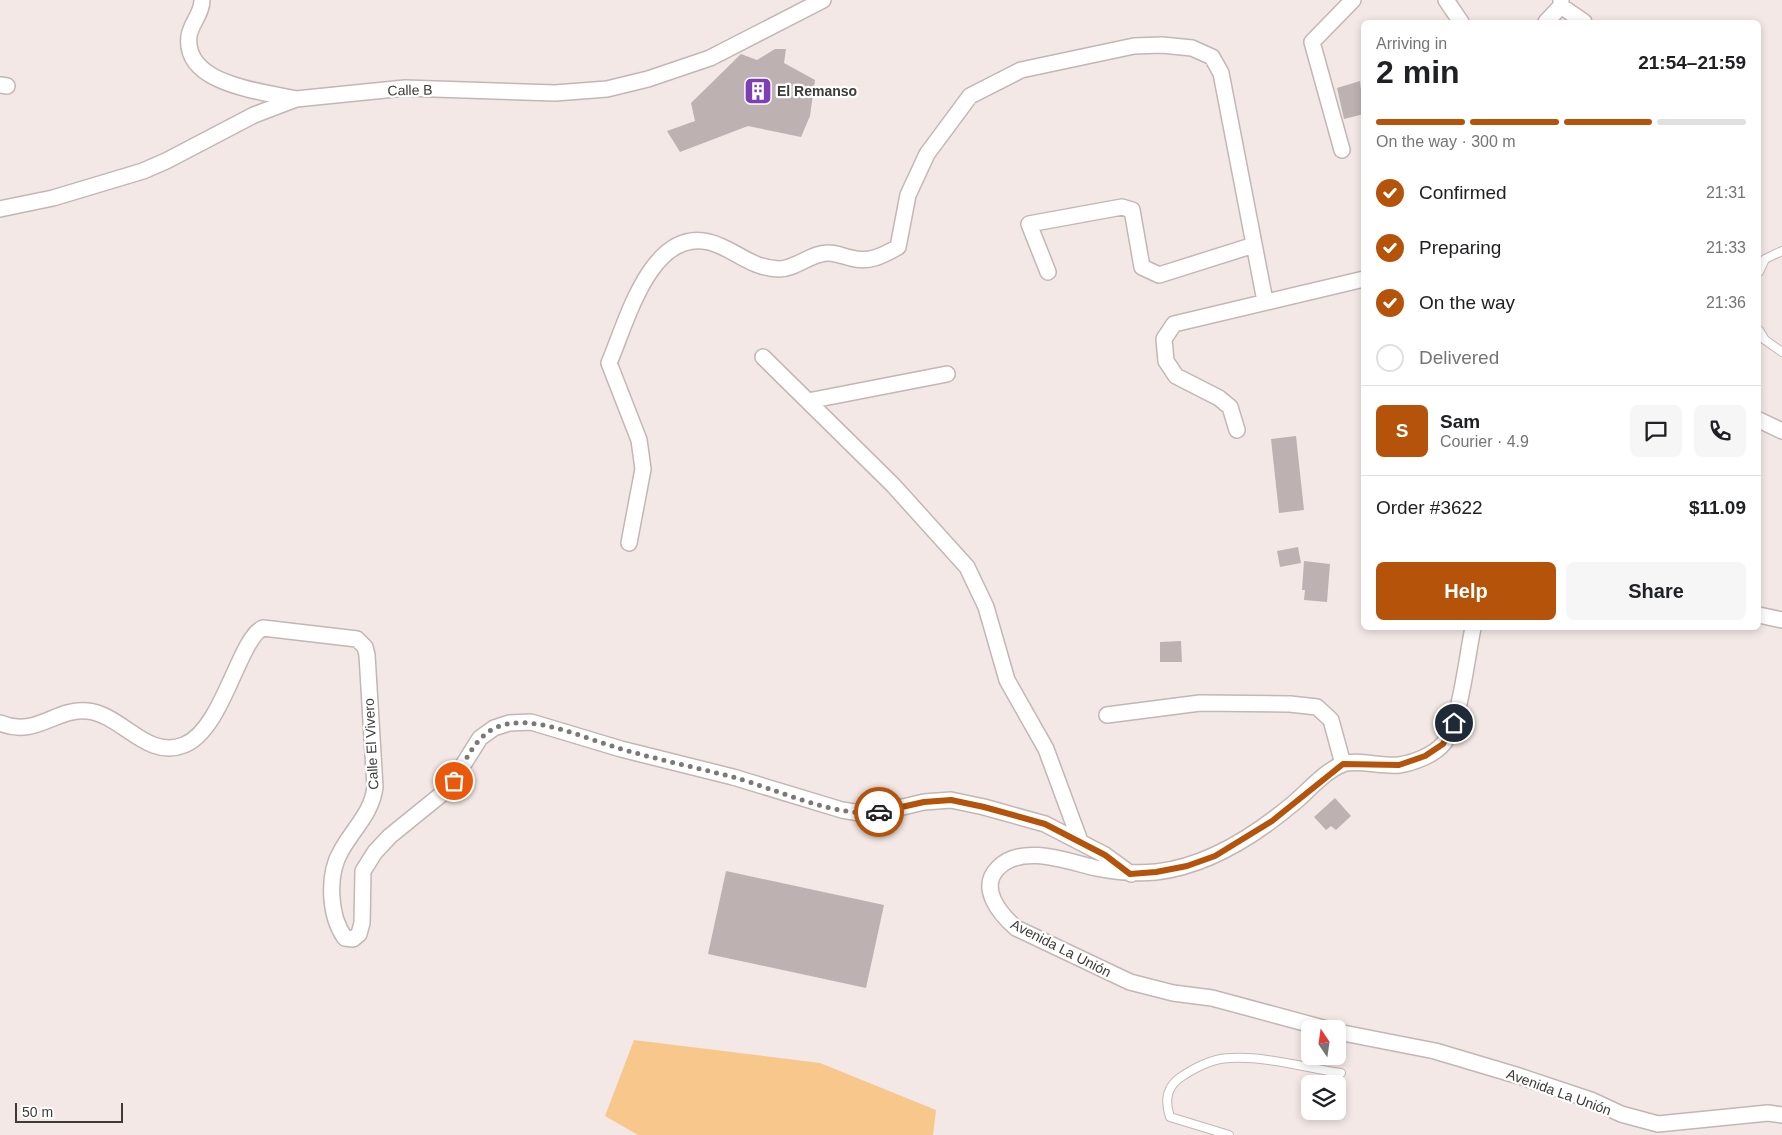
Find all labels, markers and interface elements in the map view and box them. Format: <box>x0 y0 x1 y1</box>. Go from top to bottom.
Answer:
text: Arriving in <box>1376 35 1447 52</box>
text: 21:54–21:59 <box>1638 52 1746 73</box>
text: 2 min <box>1376 54 1460 90</box>
building icon: El Remanso <box>743 76 773 106</box>
street label: Calle B <box>387 82 433 98</box>
place label: El Remanso <box>777 83 857 99</box>
text: On the way · 300 m <box>1376 133 1516 150</box>
icon: check <box>1376 179 1404 207</box>
text: Confirmed <box>1419 182 1507 203</box>
text: 21:31 <box>1706 184 1746 201</box>
icon: check <box>1376 234 1404 262</box>
text: Preparing <box>1419 237 1501 258</box>
text: 21:33 <box>1706 239 1746 256</box>
icon: check <box>1376 289 1404 317</box>
text: On the way <box>1419 292 1515 313</box>
text: 21:36 <box>1706 294 1746 311</box>
text: Delivered <box>1419 347 1499 368</box>
button: chat <box>1630 405 1682 457</box>
button: phone <box>1694 405 1746 457</box>
text: Sam <box>1440 411 1480 432</box>
text: S <box>1396 420 1408 441</box>
text: Courier · 4.9 <box>1440 433 1529 450</box>
text: Order #3622 <box>1376 497 1483 518</box>
text: $11.09 <box>1689 497 1746 518</box>
button: Help <box>1376 562 1556 620</box>
button: Share <box>1566 562 1746 620</box>
street label: Calle El Vivero <box>361 698 381 790</box>
pin <box>1433 702 1475 744</box>
icon: home <box>1440 709 1468 737</box>
pin <box>433 760 475 802</box>
icon: bag <box>440 767 468 795</box>
courier <box>854 787 904 837</box>
icon: car <box>865 798 893 826</box>
street label: Avenida La Unión <box>1008 916 1114 980</box>
north arrow <box>1301 1020 1346 1065</box>
map controls <box>1301 1020 1346 1120</box>
street label: Avenida La Unión <box>1504 1066 1614 1118</box>
button: layers <box>1301 1075 1346 1120</box>
scale bar <box>15 1100 122 1123</box>
text: 50 m <box>22 1104 53 1120</box>

